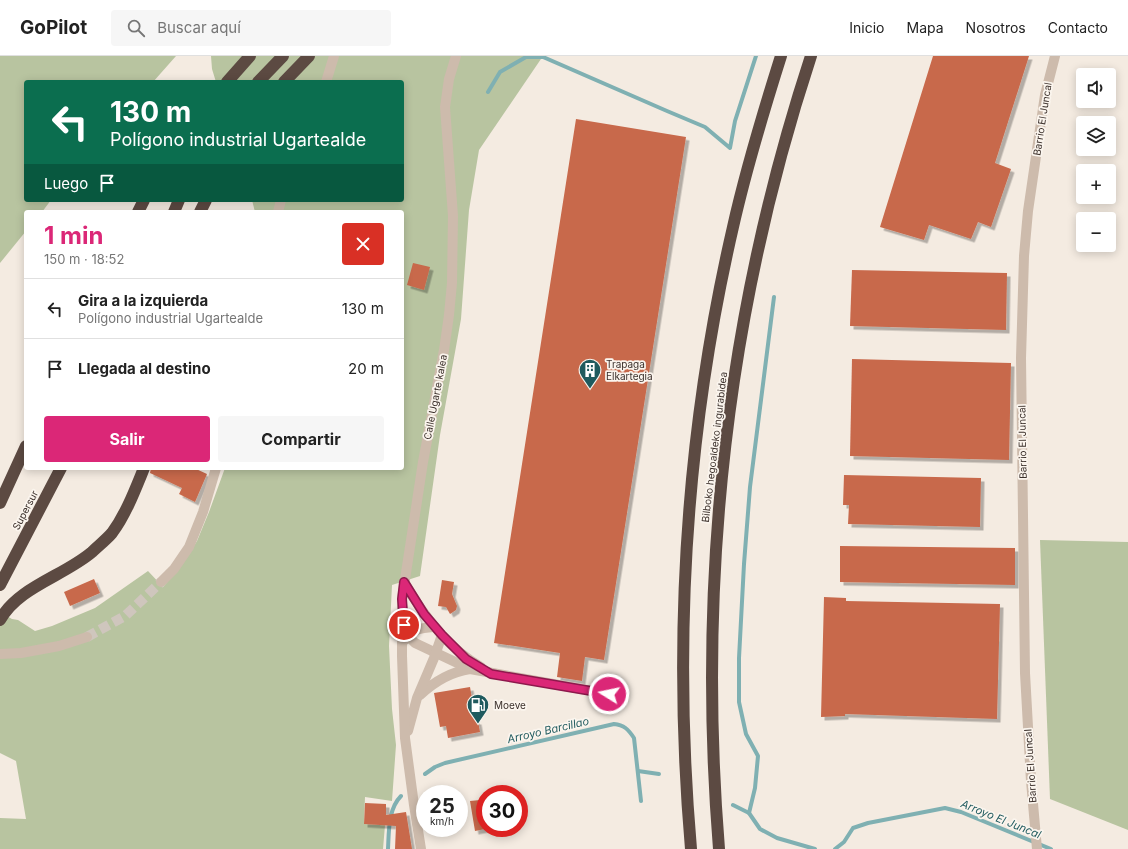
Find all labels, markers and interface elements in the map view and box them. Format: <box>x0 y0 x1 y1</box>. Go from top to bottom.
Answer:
search box <box>111 10 391 46</box>
text: GoPilot <box>20 16 87 39</box>
icon: search <box>125 17 147 39</box>
text: Buscar aquí <box>157 18 241 37</box>
text: Inicio <box>849 19 885 36</box>
text: Mapa <box>907 19 944 36</box>
text: Nosotros <box>966 19 1026 36</box>
text: Contacto <box>1048 19 1108 36</box>
map controls <box>1076 68 1116 252</box>
button: sound <box>1076 68 1116 108</box>
street label: Barrio El Juncal <box>1030 82 1054 156</box>
text: 130 m <box>110 95 191 129</box>
icon: left <box>44 96 96 148</box>
button: layers <box>1076 116 1116 156</box>
text: Polígono industrial Ugartealde <box>110 129 366 150</box>
button: + <box>1076 164 1116 204</box>
icon: arrive <box>96 172 118 194</box>
text: Luego <box>44 174 88 193</box>
button: − <box>1076 212 1116 252</box>
text: 1 min <box>44 221 103 250</box>
button: close <box>342 223 384 265</box>
text: 150 m · 18:52 <box>44 251 124 267</box>
text: Gira a la izquierda <box>78 291 208 310</box>
icon: left <box>44 298 66 320</box>
text: 130 m <box>342 299 384 318</box>
text: Polígono industrial Ugartealde <box>78 310 263 326</box>
street label: Calle Ugarte kalea <box>421 353 449 441</box>
building icon: Trapaga Elkartegia <box>577 357 603 390</box>
icon: arrive <box>44 358 66 380</box>
place label: Trapaga Elkartegia <box>606 358 653 382</box>
text: Llegada al destino <box>78 359 211 378</box>
text: 20 m <box>348 359 384 378</box>
street label: Bilboko hegoaldeko ingurabidea <box>699 371 729 523</box>
street label: Barrio El Juncal <box>1015 405 1029 479</box>
button: Salir <box>44 416 210 462</box>
button: Compartir <box>218 416 384 462</box>
street label: Supersur <box>10 488 40 532</box>
pin <box>387 608 421 642</box>
icon: arrive <box>393 614 415 636</box>
position arrow <box>588 673 630 715</box>
fuel station icon: Moeve <box>465 692 491 725</box>
place label: Moeve <box>494 699 526 711</box>
water label: Arroyo Barcillao <box>505 714 591 746</box>
street label: Barrio El Juncal <box>1021 729 1039 803</box>
speed limit sign: 30 <box>476 785 528 837</box>
text: 25 <box>429 794 455 818</box>
water label: Arroyo El Juncal <box>958 796 1043 842</box>
text: km/h <box>430 815 454 827</box>

